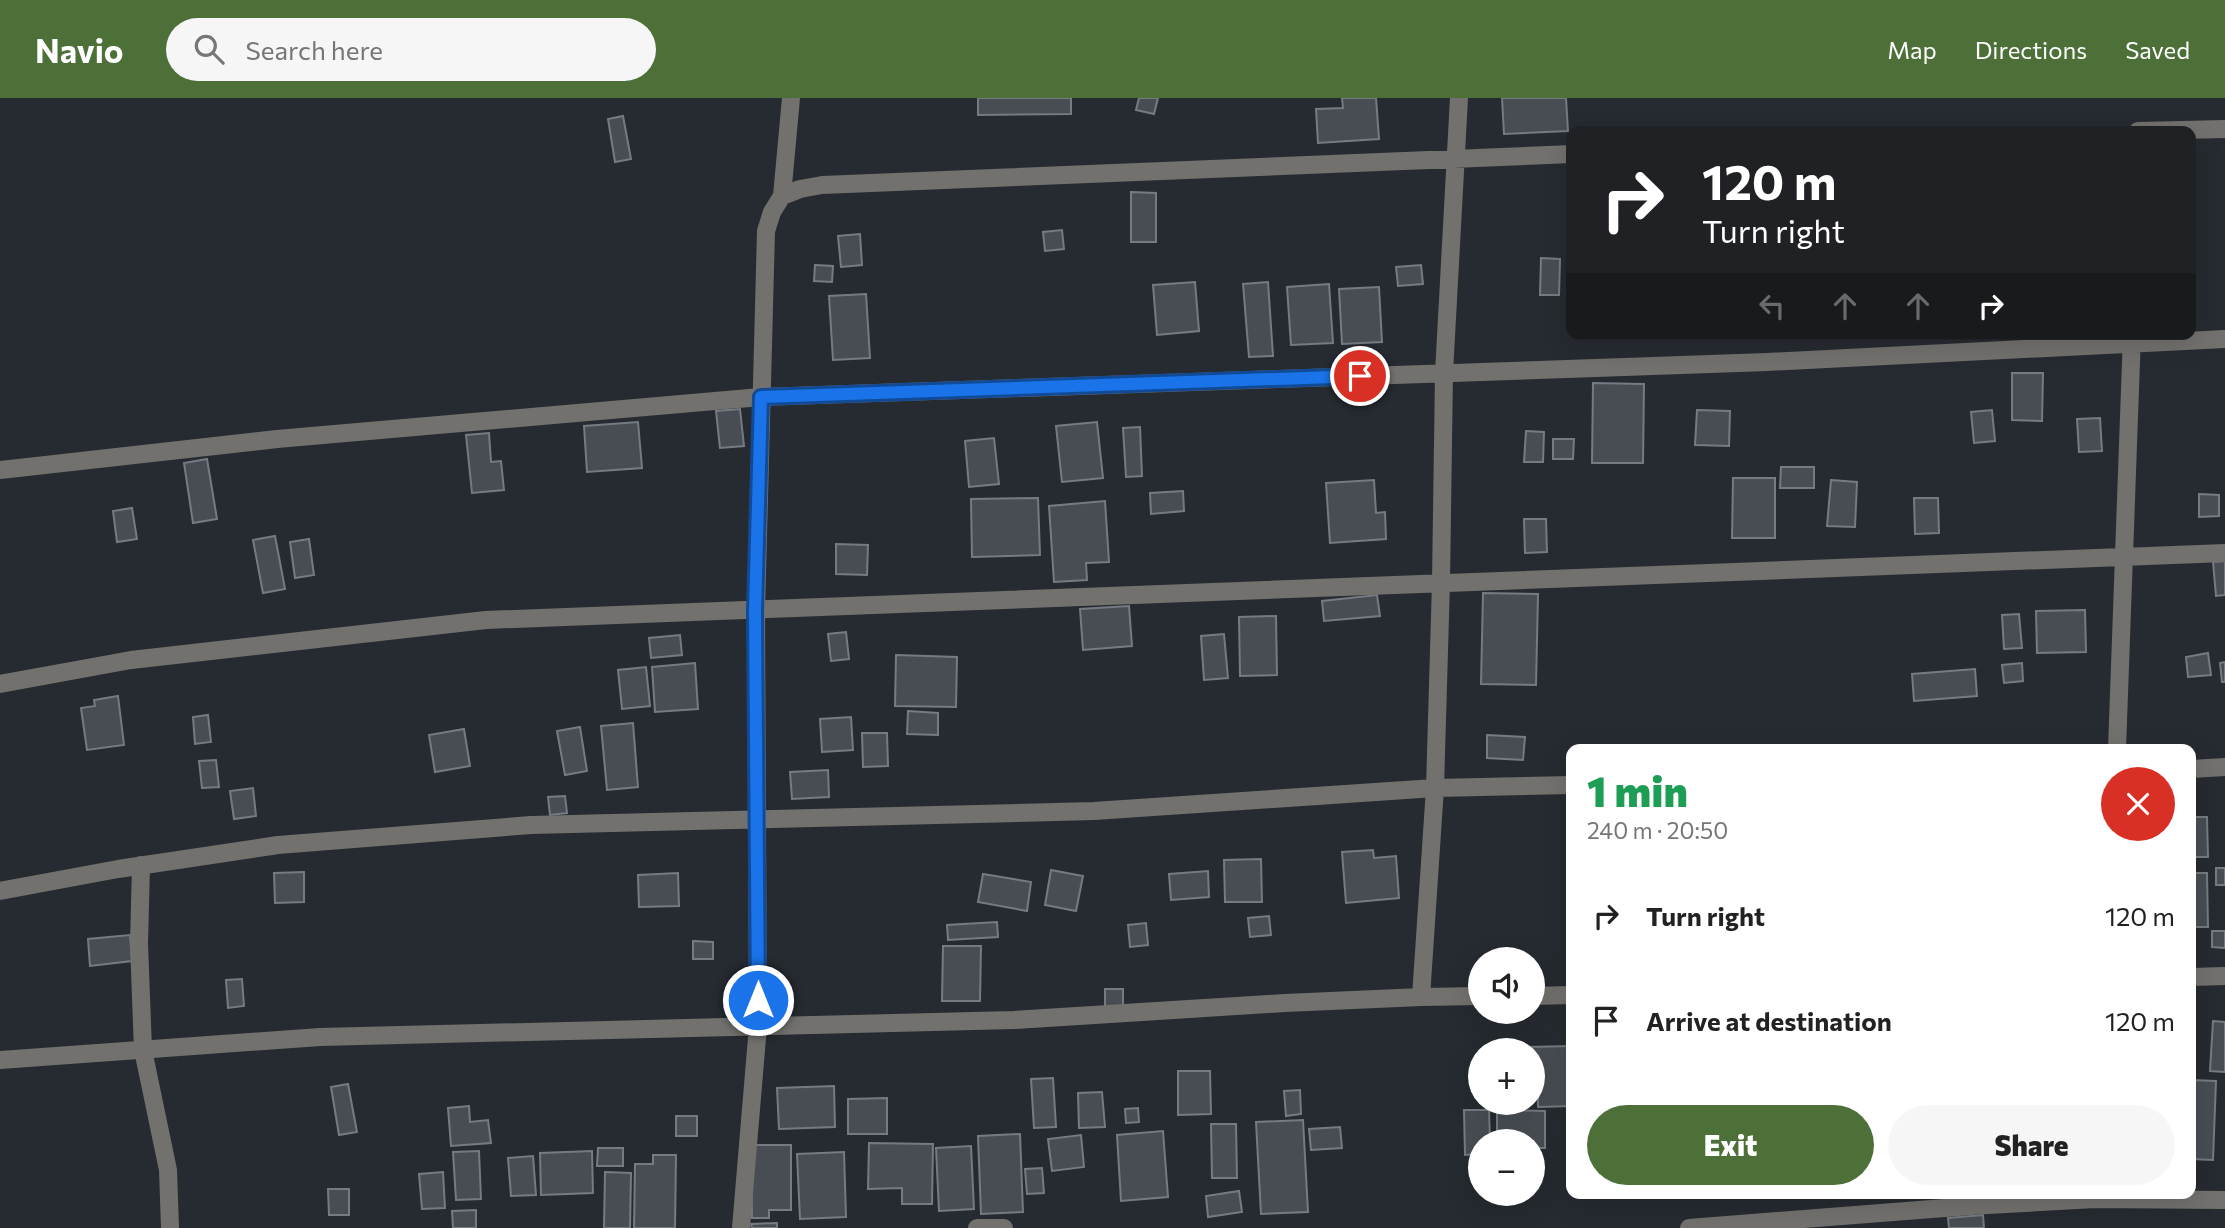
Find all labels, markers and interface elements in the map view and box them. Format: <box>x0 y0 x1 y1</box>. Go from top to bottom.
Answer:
search box <box>166 18 656 81</box>
text: Navio <box>35 29 124 70</box>
icon: search <box>190 30 228 68</box>
text: Search here <box>246 34 383 65</box>
text: Map <box>1887 35 1937 64</box>
text: Directions <box>1975 35 2087 64</box>
text: Saved <box>2125 35 2190 64</box>
text: 120 m <box>1702 150 1836 210</box>
icon: right <box>1587 154 1678 245</box>
text: Turn right <box>1702 210 1845 250</box>
icon: left <box>1753 287 1791 325</box>
icon: ahead <box>1826 287 1864 325</box>
icon: ahead <box>1899 287 1937 325</box>
icon: right <box>1972 287 2010 325</box>
pin <box>1330 346 1390 406</box>
icon: arrive <box>1341 357 1379 395</box>
text: 1 min <box>1587 764 1688 816</box>
button: close <box>2101 767 2175 841</box>
text: 240 m · 20:50 <box>1587 816 1728 844</box>
icon: right <box>1587 897 1625 935</box>
text: Turn right <box>1646 900 1765 931</box>
text: 120 m <box>2105 900 2175 931</box>
map controls <box>1468 947 1545 1206</box>
button: sound <box>1468 947 1545 1024</box>
position arrow <box>721 963 795 1037</box>
icon: arrive <box>1587 1002 1625 1040</box>
text: Arrive at destination <box>1646 1005 1892 1036</box>
text: 120 m <box>2105 1005 2175 1036</box>
button: + <box>1468 1038 1545 1115</box>
button: Exit <box>1587 1105 1874 1185</box>
button: Share <box>1888 1105 2175 1185</box>
button: − <box>1468 1129 1545 1206</box>

